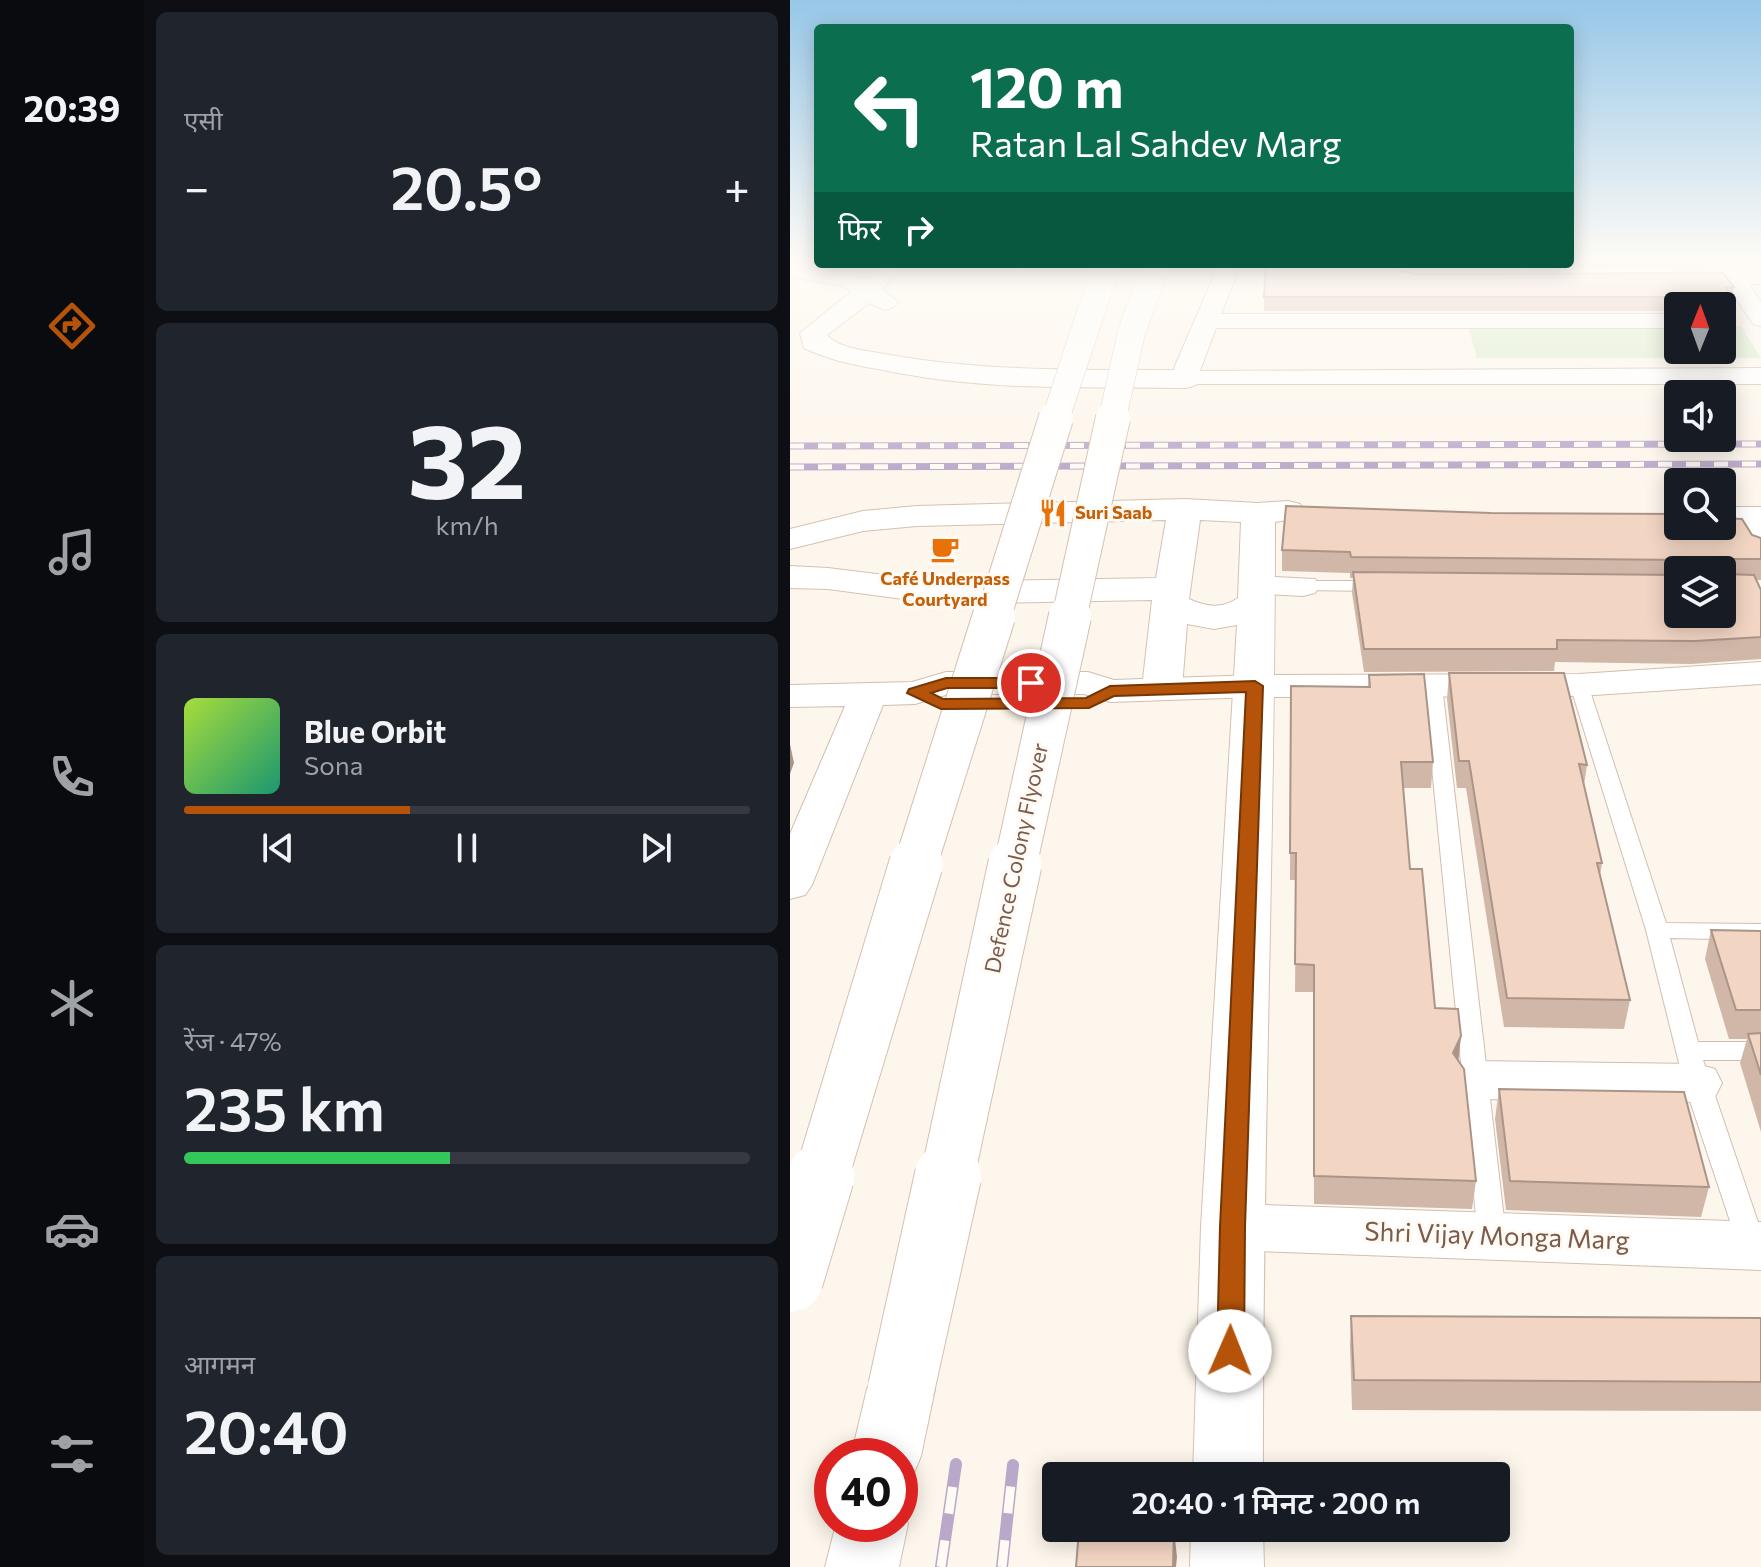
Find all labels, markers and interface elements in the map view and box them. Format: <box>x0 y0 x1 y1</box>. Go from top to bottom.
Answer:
text: 120 m <box>970 51 1124 120</box>
icon: left <box>838 56 942 160</box>
text: 20:39 <box>24 85 120 129</box>
text: एसी <box>184 104 223 135</box>
text: Ratan Lal Sahdev Marg <box>970 120 1342 164</box>
text: 20.5° <box>391 149 543 222</box>
text: − <box>184 159 209 213</box>
text: + <box>724 159 750 213</box>
icon: right <box>897 208 941 252</box>
text: फिर <box>838 209 881 246</box>
north arrow <box>1664 292 1736 364</box>
map controls <box>1664 292 1736 628</box>
icon: directions <box>44 298 100 354</box>
button: sound <box>1664 380 1736 452</box>
text: 32 <box>407 393 527 520</box>
button: search <box>1664 468 1736 540</box>
restaurant icon: Suri Saab <box>1038 498 1068 528</box>
place label: Suri Saab <box>1075 501 1153 523</box>
text: km/h <box>435 509 499 540</box>
icon: music <box>44 524 100 580</box>
cafe icon: Café Underpass Courtyard <box>930 534 960 564</box>
button: layers <box>1664 556 1736 628</box>
place label: Café Underpass Courtyard <box>880 567 1010 610</box>
pin <box>997 649 1065 717</box>
icon: arrive <box>1009 661 1053 705</box>
text: Blue Orbit <box>304 712 446 749</box>
street label: Defence Colony Flyover <box>978 740 1053 976</box>
icon: phone <box>44 749 100 805</box>
text: Sona <box>304 749 363 780</box>
icon: previous <box>256 826 300 870</box>
icon: pause <box>445 826 489 870</box>
icon: next <box>634 826 678 870</box>
icon: climate <box>44 975 100 1031</box>
text: रेंज · 47% <box>184 1025 282 1056</box>
text: 235 km <box>184 1070 385 1143</box>
icon: car <box>44 1201 100 1257</box>
street label: Shri Vijay Monga Marg <box>1364 1214 1630 1255</box>
position arrow <box>1188 1309 1272 1393</box>
text: आगमन <box>184 1348 255 1379</box>
text: 20:40 <box>184 1393 349 1466</box>
icon: filters <box>44 1426 100 1482</box>
speed limit sign: 40 <box>814 1438 918 1542</box>
text: 20:40 · 1 मिनट · 200 m <box>1132 1483 1420 1520</box>

